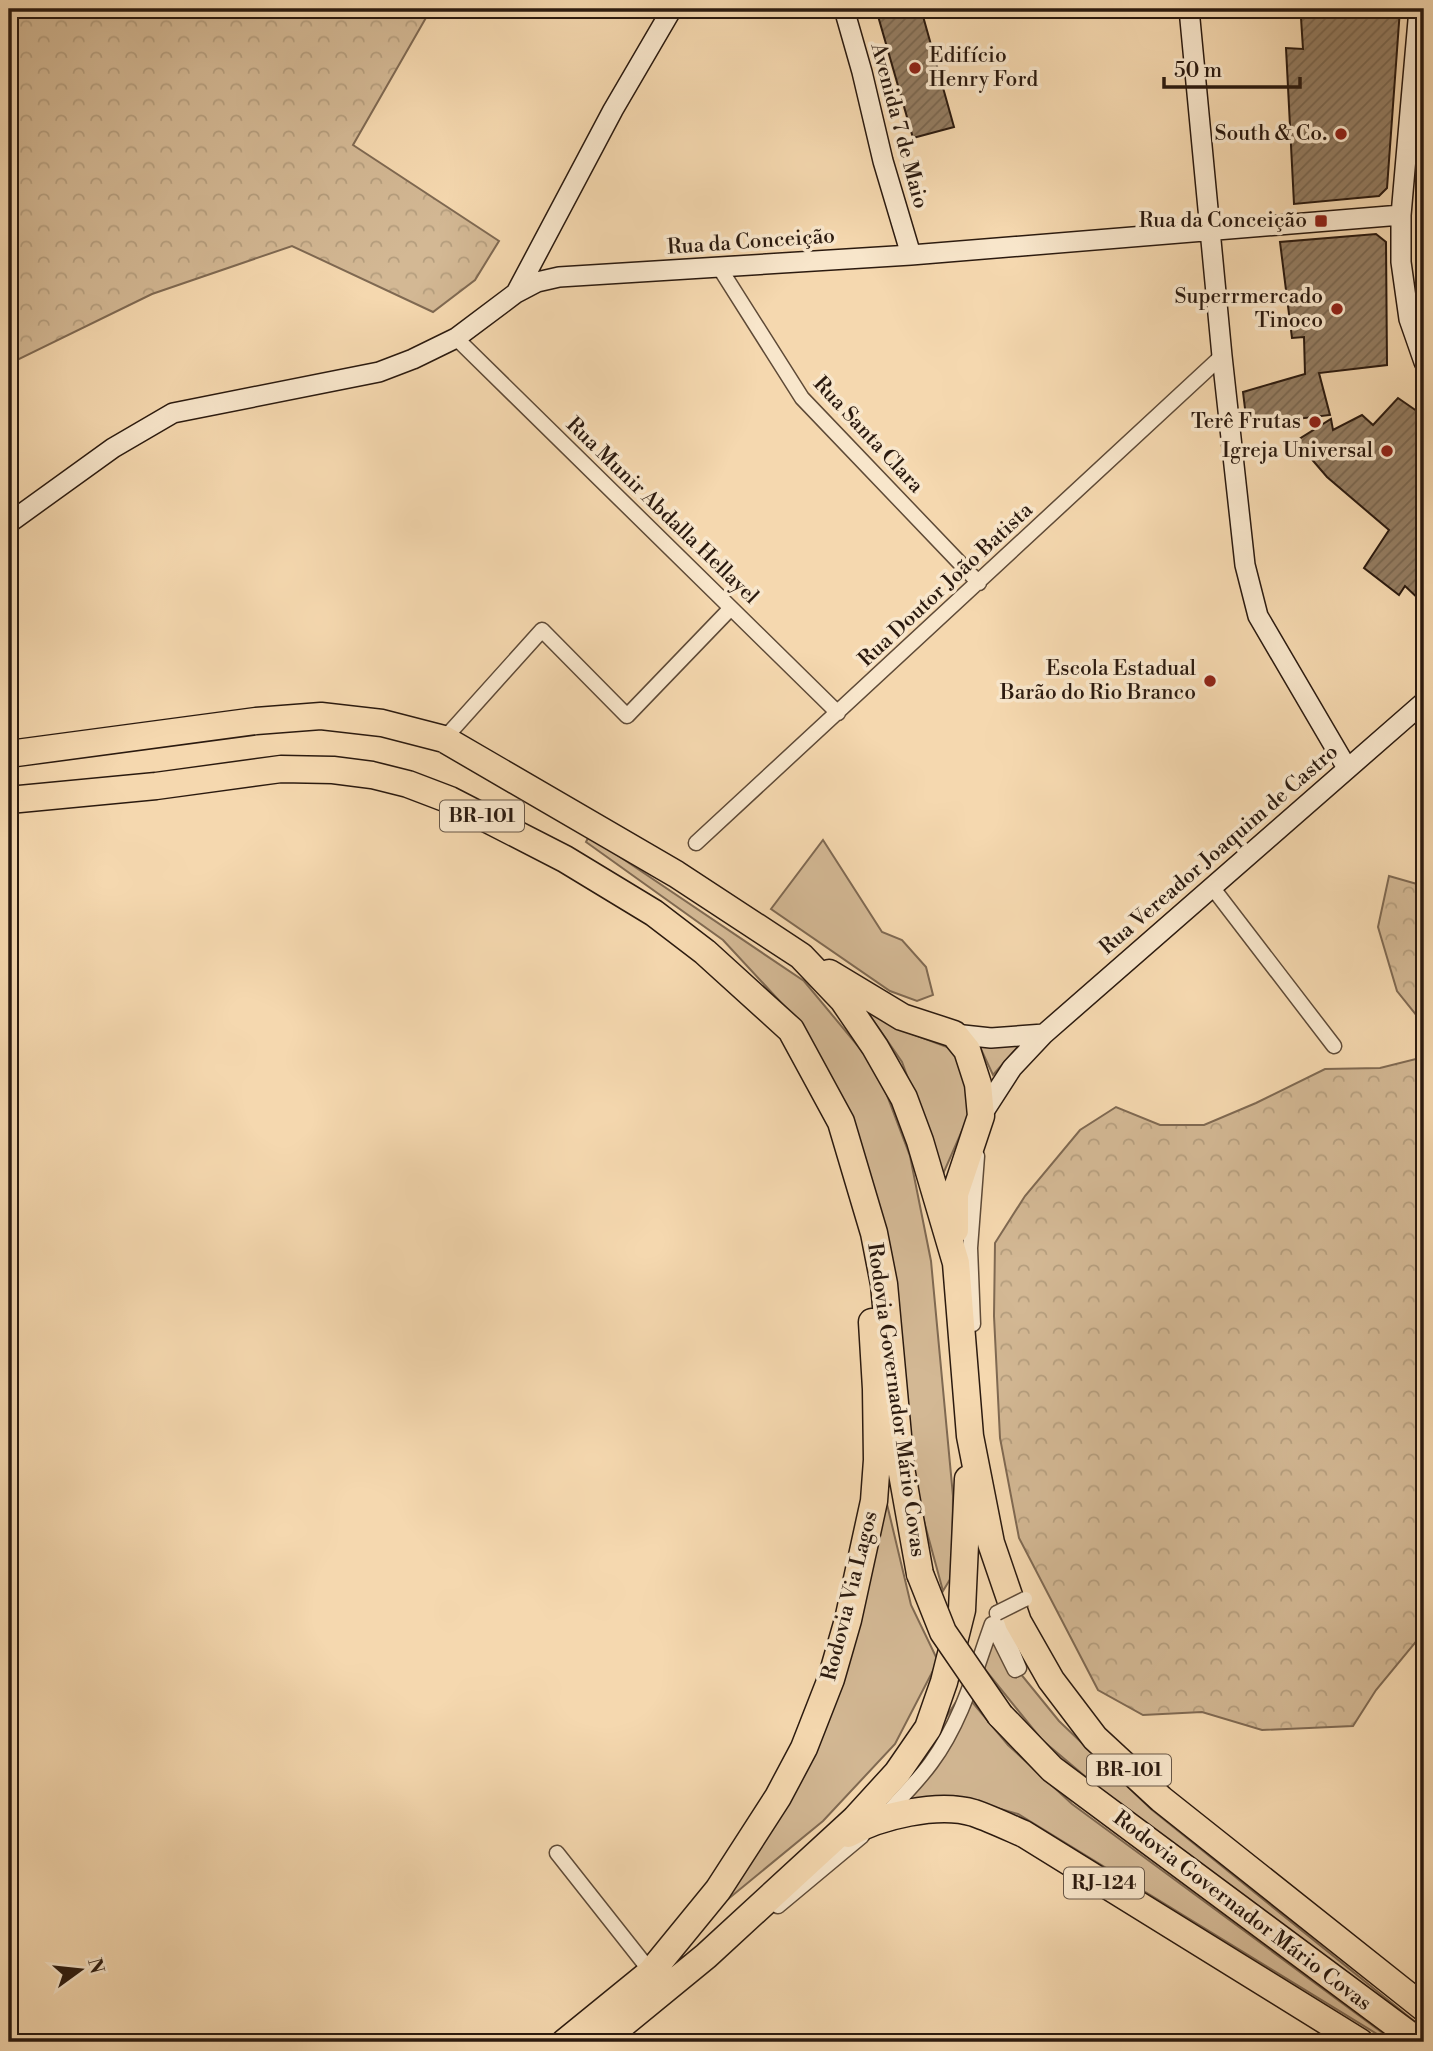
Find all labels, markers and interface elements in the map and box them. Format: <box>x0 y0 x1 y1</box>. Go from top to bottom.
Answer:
street label: Avenida 7 de Maio <box>864 39 934 212</box>
place label: Edifício Henry Ford <box>929 43 1038 93</box>
scale bar <box>1164 46 1300 90</box>
text: 50 m <box>1174 58 1222 84</box>
marker: Edifício Henry Ford <box>907 60 923 76</box>
place label: South & Co. <box>1214 121 1327 147</box>
marker: South & Co. <box>1333 126 1349 142</box>
place label: Rua da Conceição <box>1139 208 1307 234</box>
marker: Rua da Conceição <box>1313 213 1329 229</box>
street label: Rua da Conceição <box>666 223 836 261</box>
place label: Superrmercado Tinoco <box>1174 284 1323 334</box>
marker: Superrmercado Tinoco <box>1329 301 1345 317</box>
street label: Rua Santa Clara <box>807 371 929 499</box>
place label: Terê Frutas <box>1191 409 1301 435</box>
street label: Rua Munir Abdalla Hellayel <box>560 412 764 610</box>
marker: Terê Frutas <box>1307 414 1323 430</box>
place label: Igreja Universal <box>1222 438 1373 464</box>
marker: Igreja Universal <box>1379 443 1395 459</box>
street label: Rua Doutor João Batista <box>853 497 1039 673</box>
place label: Escola Estadual Barão do Rio Branco <box>999 656 1196 706</box>
marker: Escola Estadual Barão do Rio Branco <box>1202 673 1218 689</box>
street label: Rua Vereador Joaquim de Castro <box>1094 739 1344 961</box>
road number: BR-101 <box>440 800 524 832</box>
street label: Rodovia Governador Mário Covas <box>861 1241 931 1559</box>
street label: Rodovia Via Lagos <box>816 1508 884 1684</box>
road number: BR-101 <box>1087 1754 1171 1786</box>
street label: Rodovia Governador Mário Covas <box>1108 1805 1376 2017</box>
road number: RJ-124 <box>1064 1868 1144 1898</box>
north arrow <box>46 1936 116 2006</box>
text: N <box>82 1955 109 1976</box>

